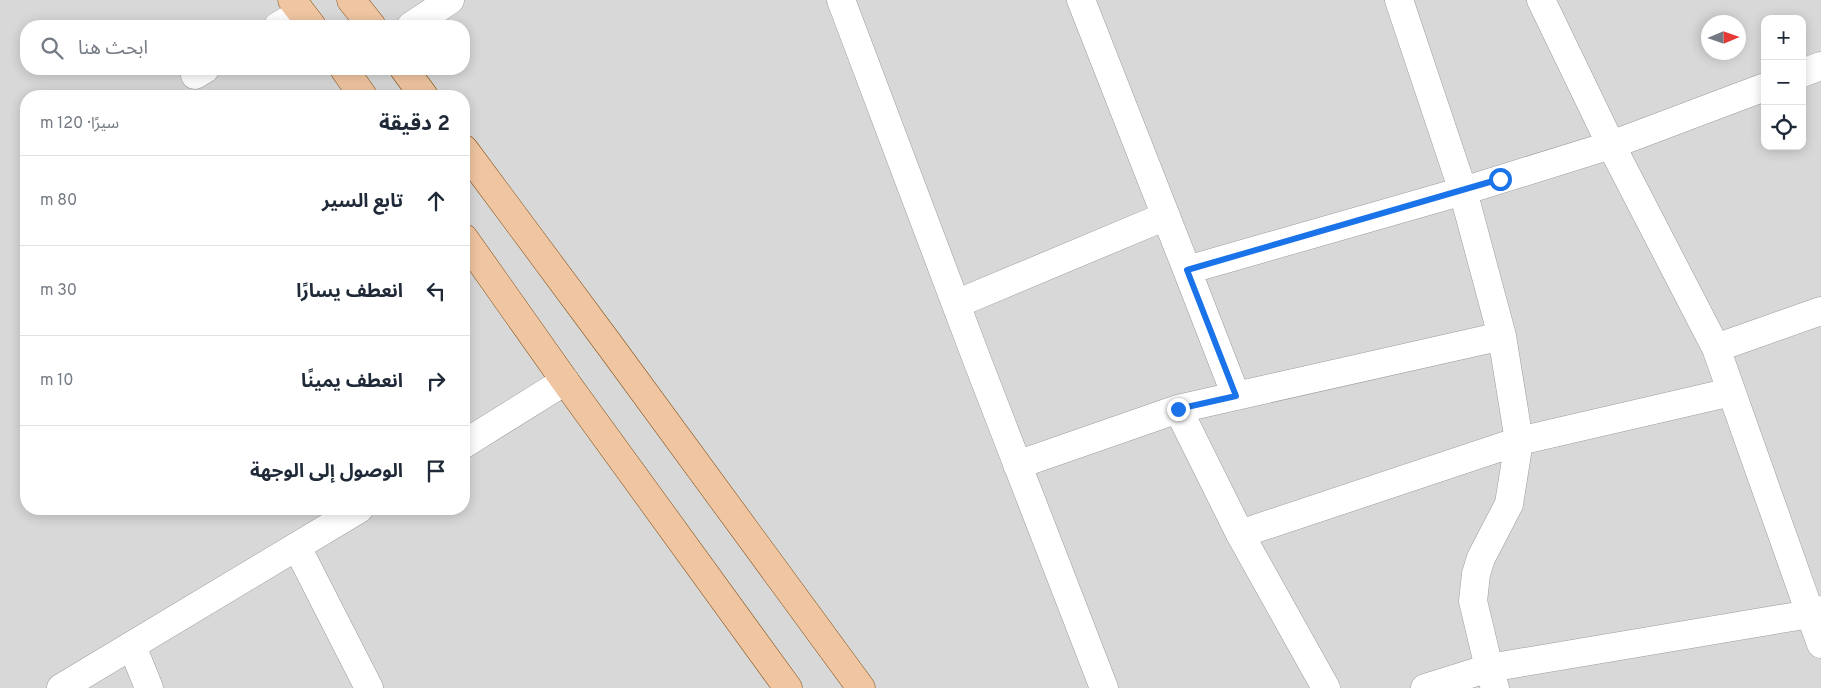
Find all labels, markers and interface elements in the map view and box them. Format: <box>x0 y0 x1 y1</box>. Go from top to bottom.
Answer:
north arrow <box>1701 15 1746 60</box>
map controls <box>1761 15 1806 150</box>
button: + <box>1761 15 1806 60</box>
search box <box>20 20 470 75</box>
icon: search <box>38 34 66 62</box>
text: ابحث هنا <box>78 37 148 61</box>
button: − <box>1761 60 1806 105</box>
button: locate <box>1761 105 1806 150</box>
text: 2 دقيقة <box>379 111 450 138</box>
text: سيرًا · 120 m <box>40 114 119 134</box>
route start <box>1489 168 1512 191</box>
icon: ahead <box>422 187 450 215</box>
text: تابع السير <box>322 190 403 214</box>
text: 80 m <box>40 191 77 211</box>
icon: left <box>422 277 450 305</box>
text: انعطف يسارًا <box>296 280 403 304</box>
text: 30 m <box>40 281 77 301</box>
icon: right <box>422 367 450 395</box>
text: انعطف يمينًا <box>301 370 403 394</box>
text: 10 m <box>40 371 74 391</box>
route end <box>1167 398 1190 421</box>
icon: arrive <box>422 457 450 485</box>
text: الوصول إلى الوجهة <box>250 460 403 484</box>

